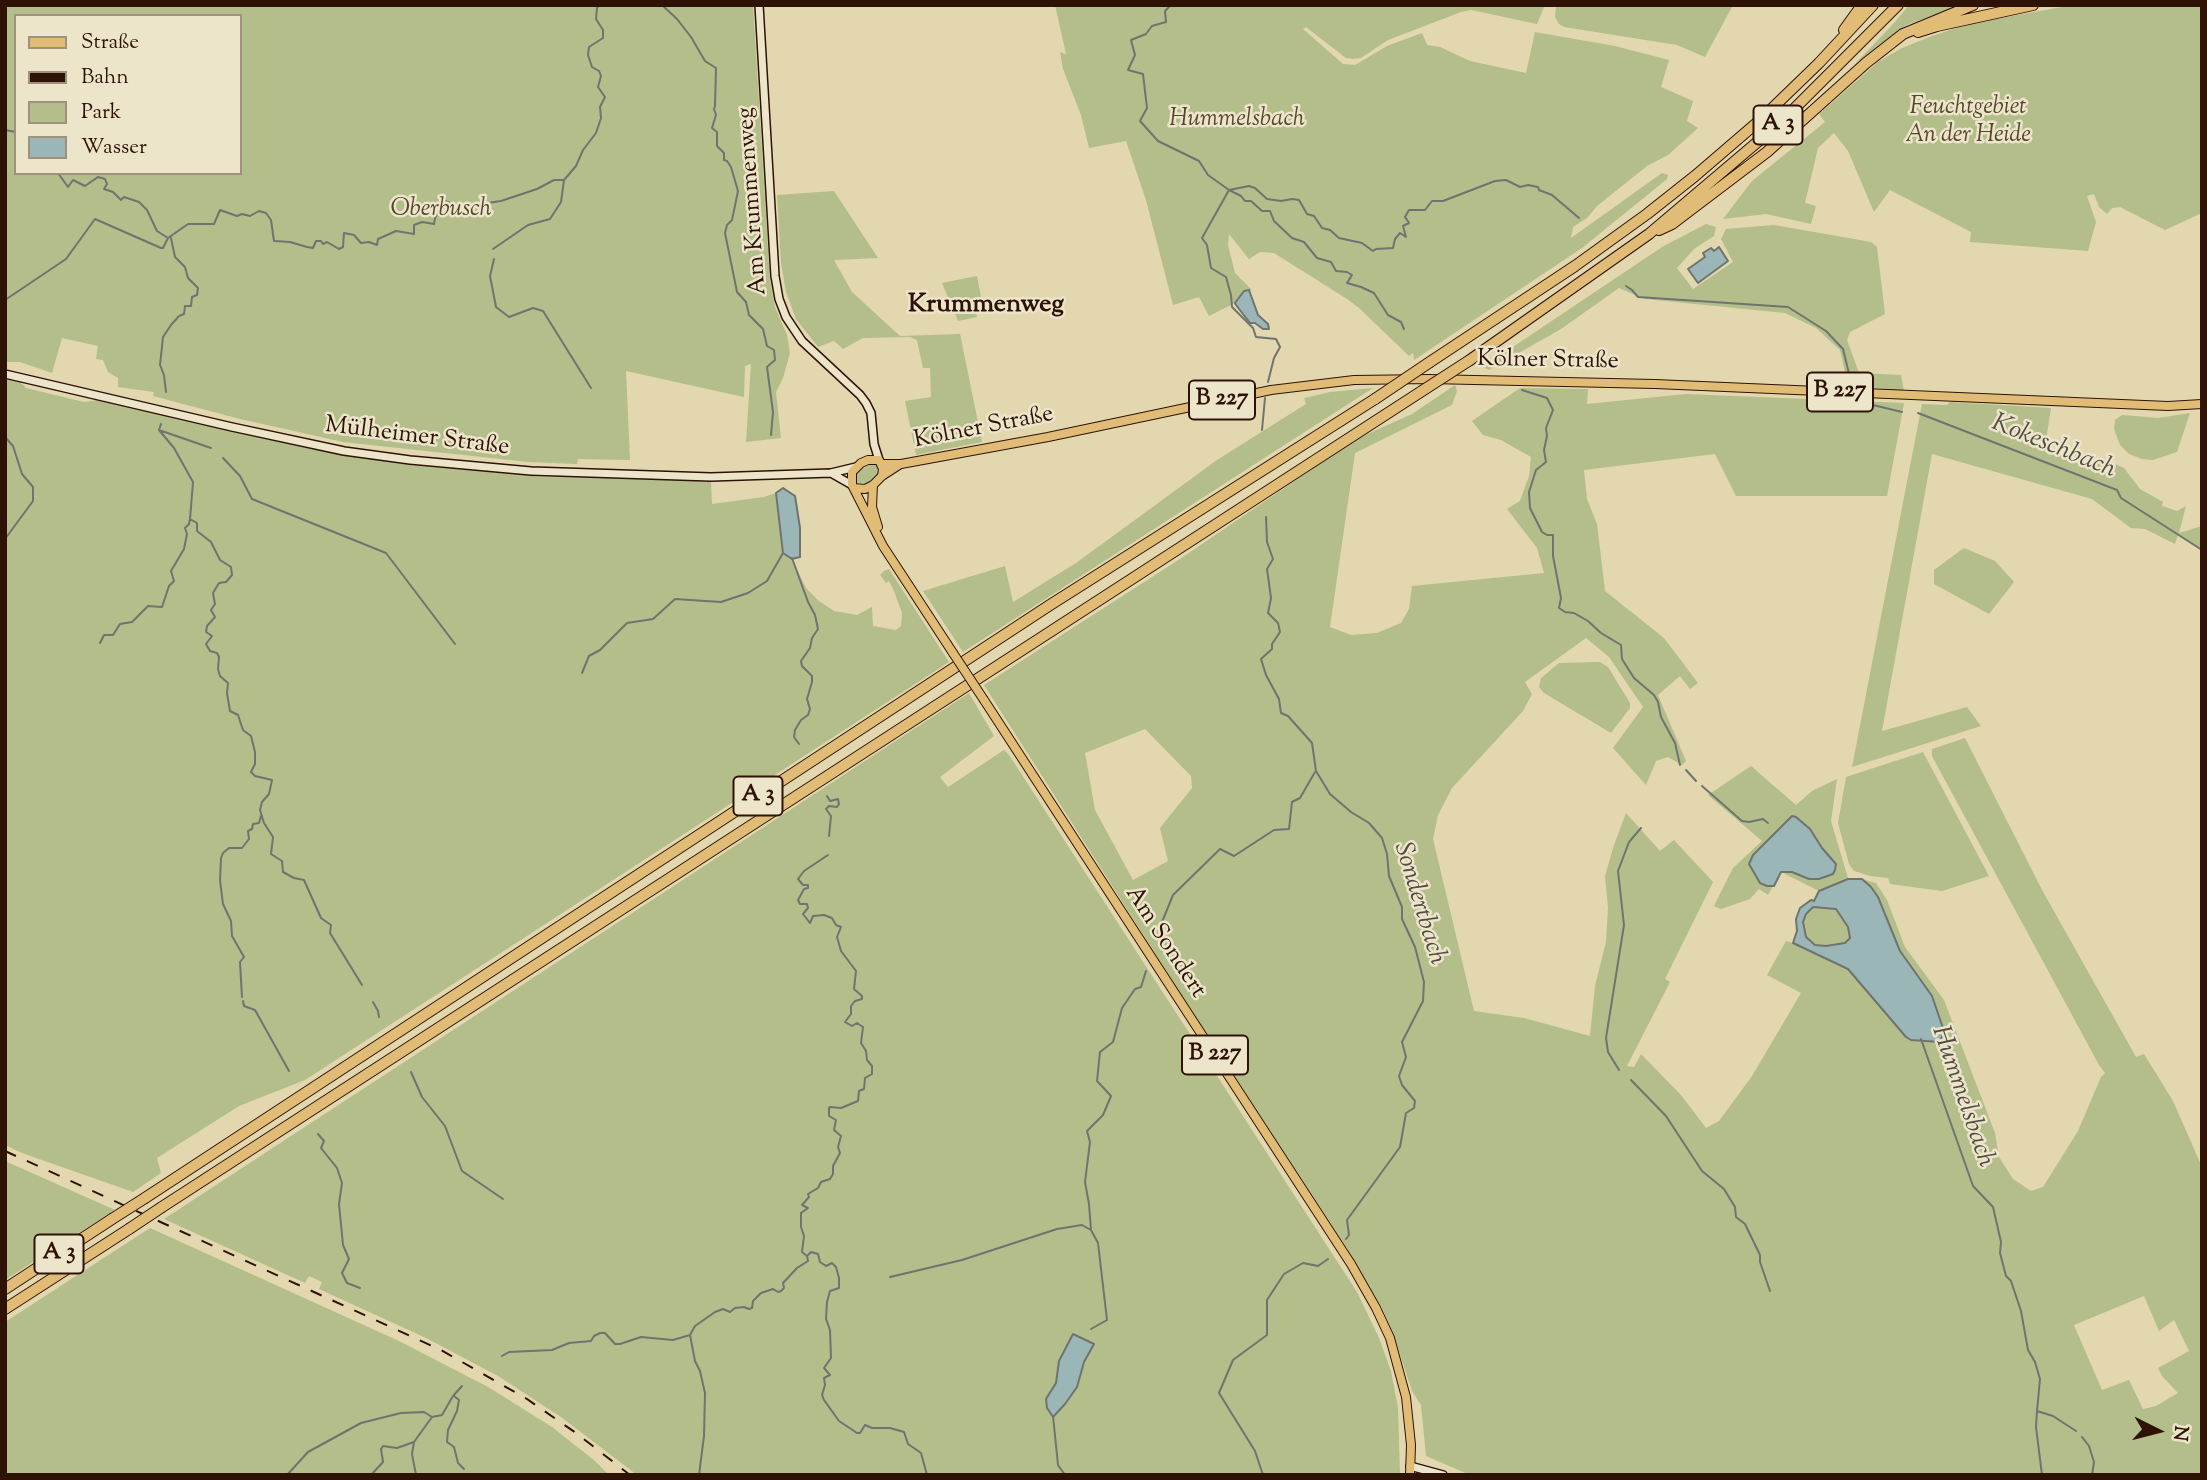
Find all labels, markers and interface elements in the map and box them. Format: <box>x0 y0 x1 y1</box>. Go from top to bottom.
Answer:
legend <box>14 14 242 175</box>
text: Straße <box>81 28 139 58</box>
text: Bahn <box>81 63 129 93</box>
park label: Feuchtgebiet An der Heide <box>1905 95 2031 151</box>
text: Park <box>81 98 121 128</box>
street label: Am Krummenweg <box>733 106 775 296</box>
road number: A 3 <box>1754 106 1802 144</box>
park label: Hummelsbach <box>1169 107 1305 135</box>
text: Wasser <box>81 133 147 163</box>
park label: Oberbusch <box>391 197 491 225</box>
district label: Krummenweg <box>908 291 1064 323</box>
street label: Kölner Straße <box>1477 346 1619 378</box>
road number: B 227 <box>1807 372 1873 412</box>
road number: B 227 <box>1189 380 1255 420</box>
street label: Kölner Straße <box>912 401 1056 457</box>
water label: Kokeschbach <box>1986 409 2120 487</box>
street label: Mülheimer Straße <box>323 412 511 464</box>
road number: A 3 <box>734 776 782 816</box>
water label: Sondertbach <box>1385 839 1451 969</box>
street label: Am Sondert <box>1117 882 1211 1004</box>
water label: Hummelsbach <box>1922 1023 2000 1171</box>
road number: B 227 <box>1182 1036 1248 1074</box>
road number: A 3 <box>34 1234 84 1274</box>
north arrow <box>2123 1396 2193 1466</box>
text: N <box>2165 1424 2194 1442</box>

